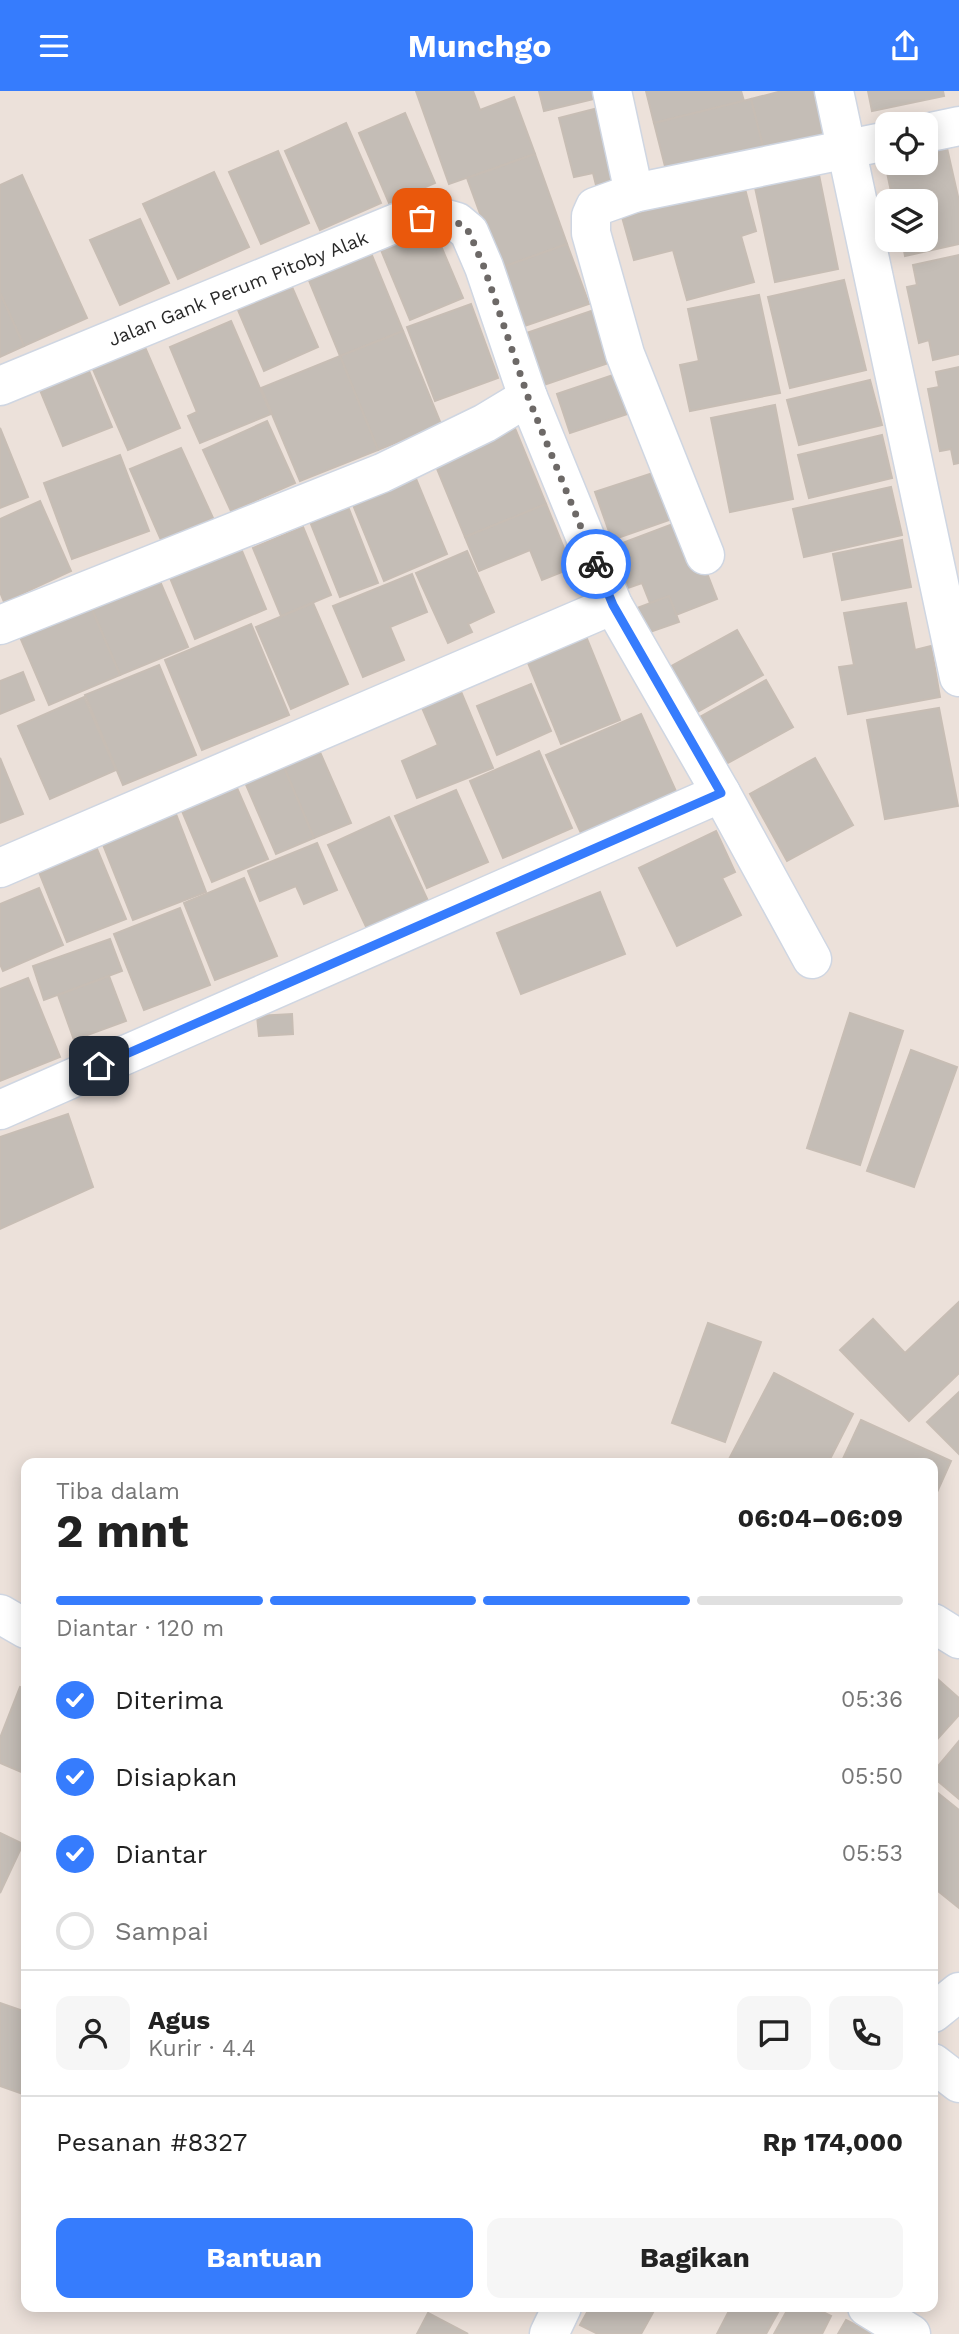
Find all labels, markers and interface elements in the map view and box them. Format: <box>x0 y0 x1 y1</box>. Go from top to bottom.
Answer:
icon: menu <box>35 27 73 65</box>
text: Munchgo <box>408 27 551 65</box>
icon: share <box>886 27 924 65</box>
map controls <box>875 112 938 252</box>
button: locate <box>875 112 938 175</box>
pin <box>392 188 452 248</box>
button: layers <box>875 189 938 252</box>
icon: bag <box>403 199 441 237</box>
street label: Jalan Gank Perum Pitoby Alak <box>105 226 372 351</box>
courier <box>561 529 631 599</box>
icon: bike <box>577 545 615 583</box>
pin <box>69 1036 129 1096</box>
icon: home <box>80 1047 118 1085</box>
text: Tiba dalam <box>56 1478 180 1505</box>
text: 06:04–06:09 <box>737 1503 903 1533</box>
text: 2 mnt <box>56 1504 188 1558</box>
text: Diantar · 120 m <box>56 1615 224 1642</box>
icon: check <box>56 1681 94 1719</box>
text: Diterima <box>115 1685 223 1715</box>
text: 05:36 <box>841 1686 903 1713</box>
icon: check <box>56 1758 94 1796</box>
text: Disiapkan <box>115 1762 237 1792</box>
text: 05:50 <box>841 1763 903 1790</box>
icon: check <box>56 1835 94 1873</box>
text: Diantar <box>115 1839 207 1869</box>
text: 05:53 <box>842 1840 903 1867</box>
text: Sampai <box>115 1916 209 1946</box>
button: person <box>56 1996 130 2070</box>
button: chat <box>737 1996 811 2070</box>
button: phone <box>829 1996 903 2070</box>
text: Agus <box>148 2005 210 2035</box>
text: Kurir · 4.4 <box>148 2035 256 2062</box>
text: Pesanan #8327 <box>56 2127 247 2157</box>
text: Rp 174,000 <box>763 2127 903 2157</box>
button: Bantuan <box>56 2218 473 2298</box>
button: Bagikan <box>487 2218 903 2298</box>

